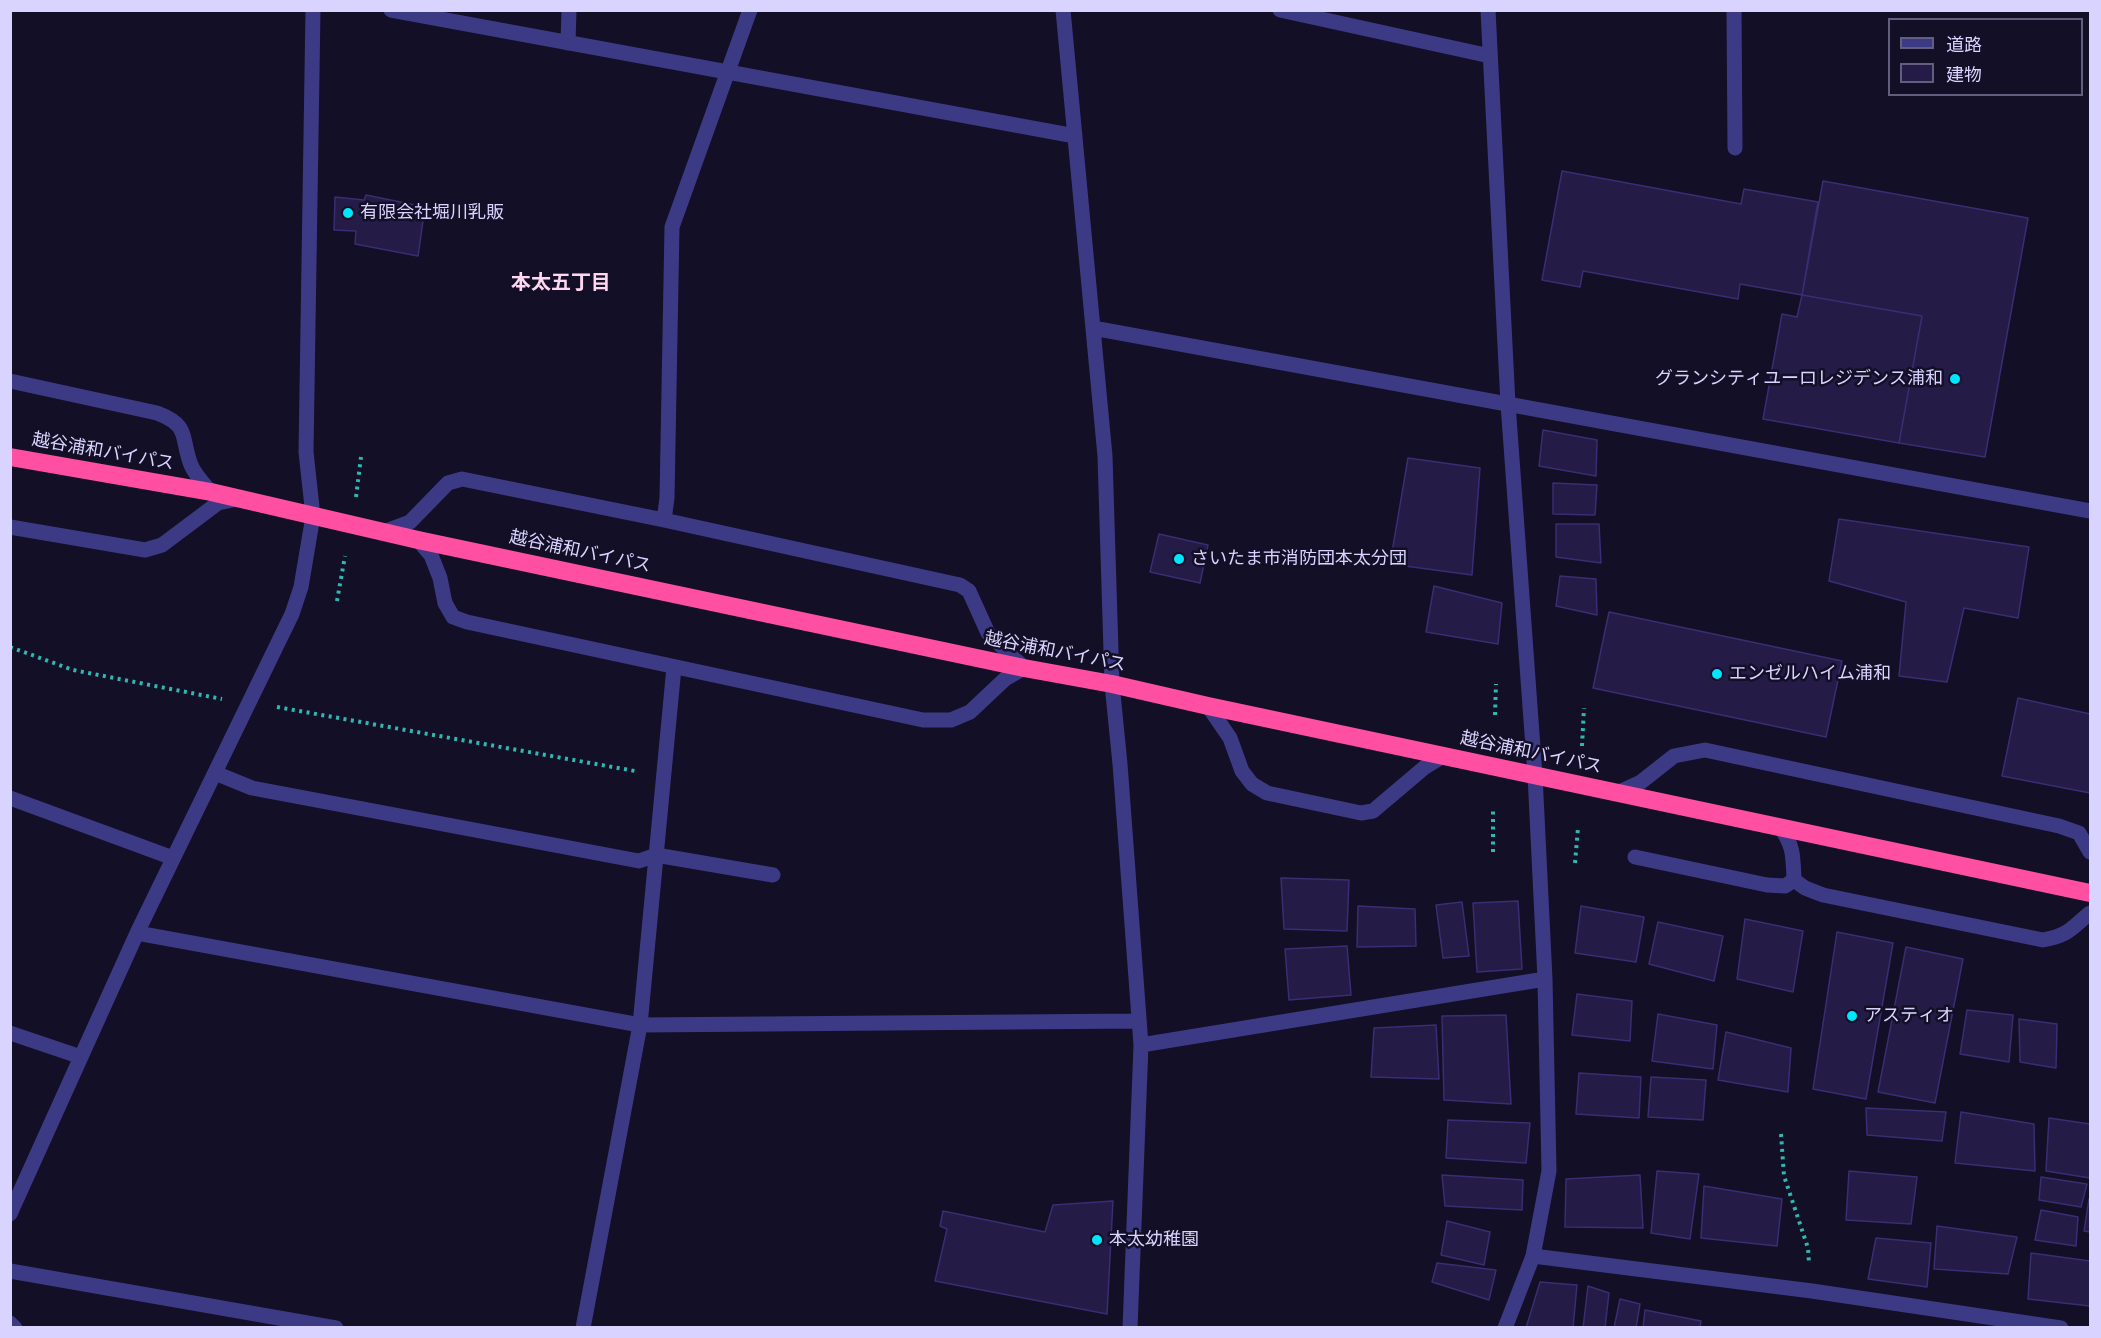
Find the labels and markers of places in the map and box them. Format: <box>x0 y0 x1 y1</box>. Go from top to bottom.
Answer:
place label: 有限会社堀川乳販 <box>360 202 504 224</box>
marker: 有限会社堀川乳販 <box>341 206 355 220</box>
place label: グランシティユーロレジデンス浦和 <box>1655 368 1943 390</box>
marker: グランシティユーロレジデンス浦和 <box>1948 372 1962 386</box>
place label: さいたま市消防団本太分団 <box>1191 548 1407 570</box>
marker: さいたま市消防団本太分団 <box>1172 552 1186 566</box>
place label: エンゼルハイム浦和 <box>1729 663 1891 685</box>
marker: エンゼルハイム浦和 <box>1710 667 1724 681</box>
place label: アスティオ <box>1864 1005 1954 1027</box>
marker: アスティオ <box>1845 1009 1859 1023</box>
place label: 本太幼稚園 <box>1109 1229 1199 1251</box>
marker: 本太幼稚園 <box>1090 1233 1104 1247</box>

